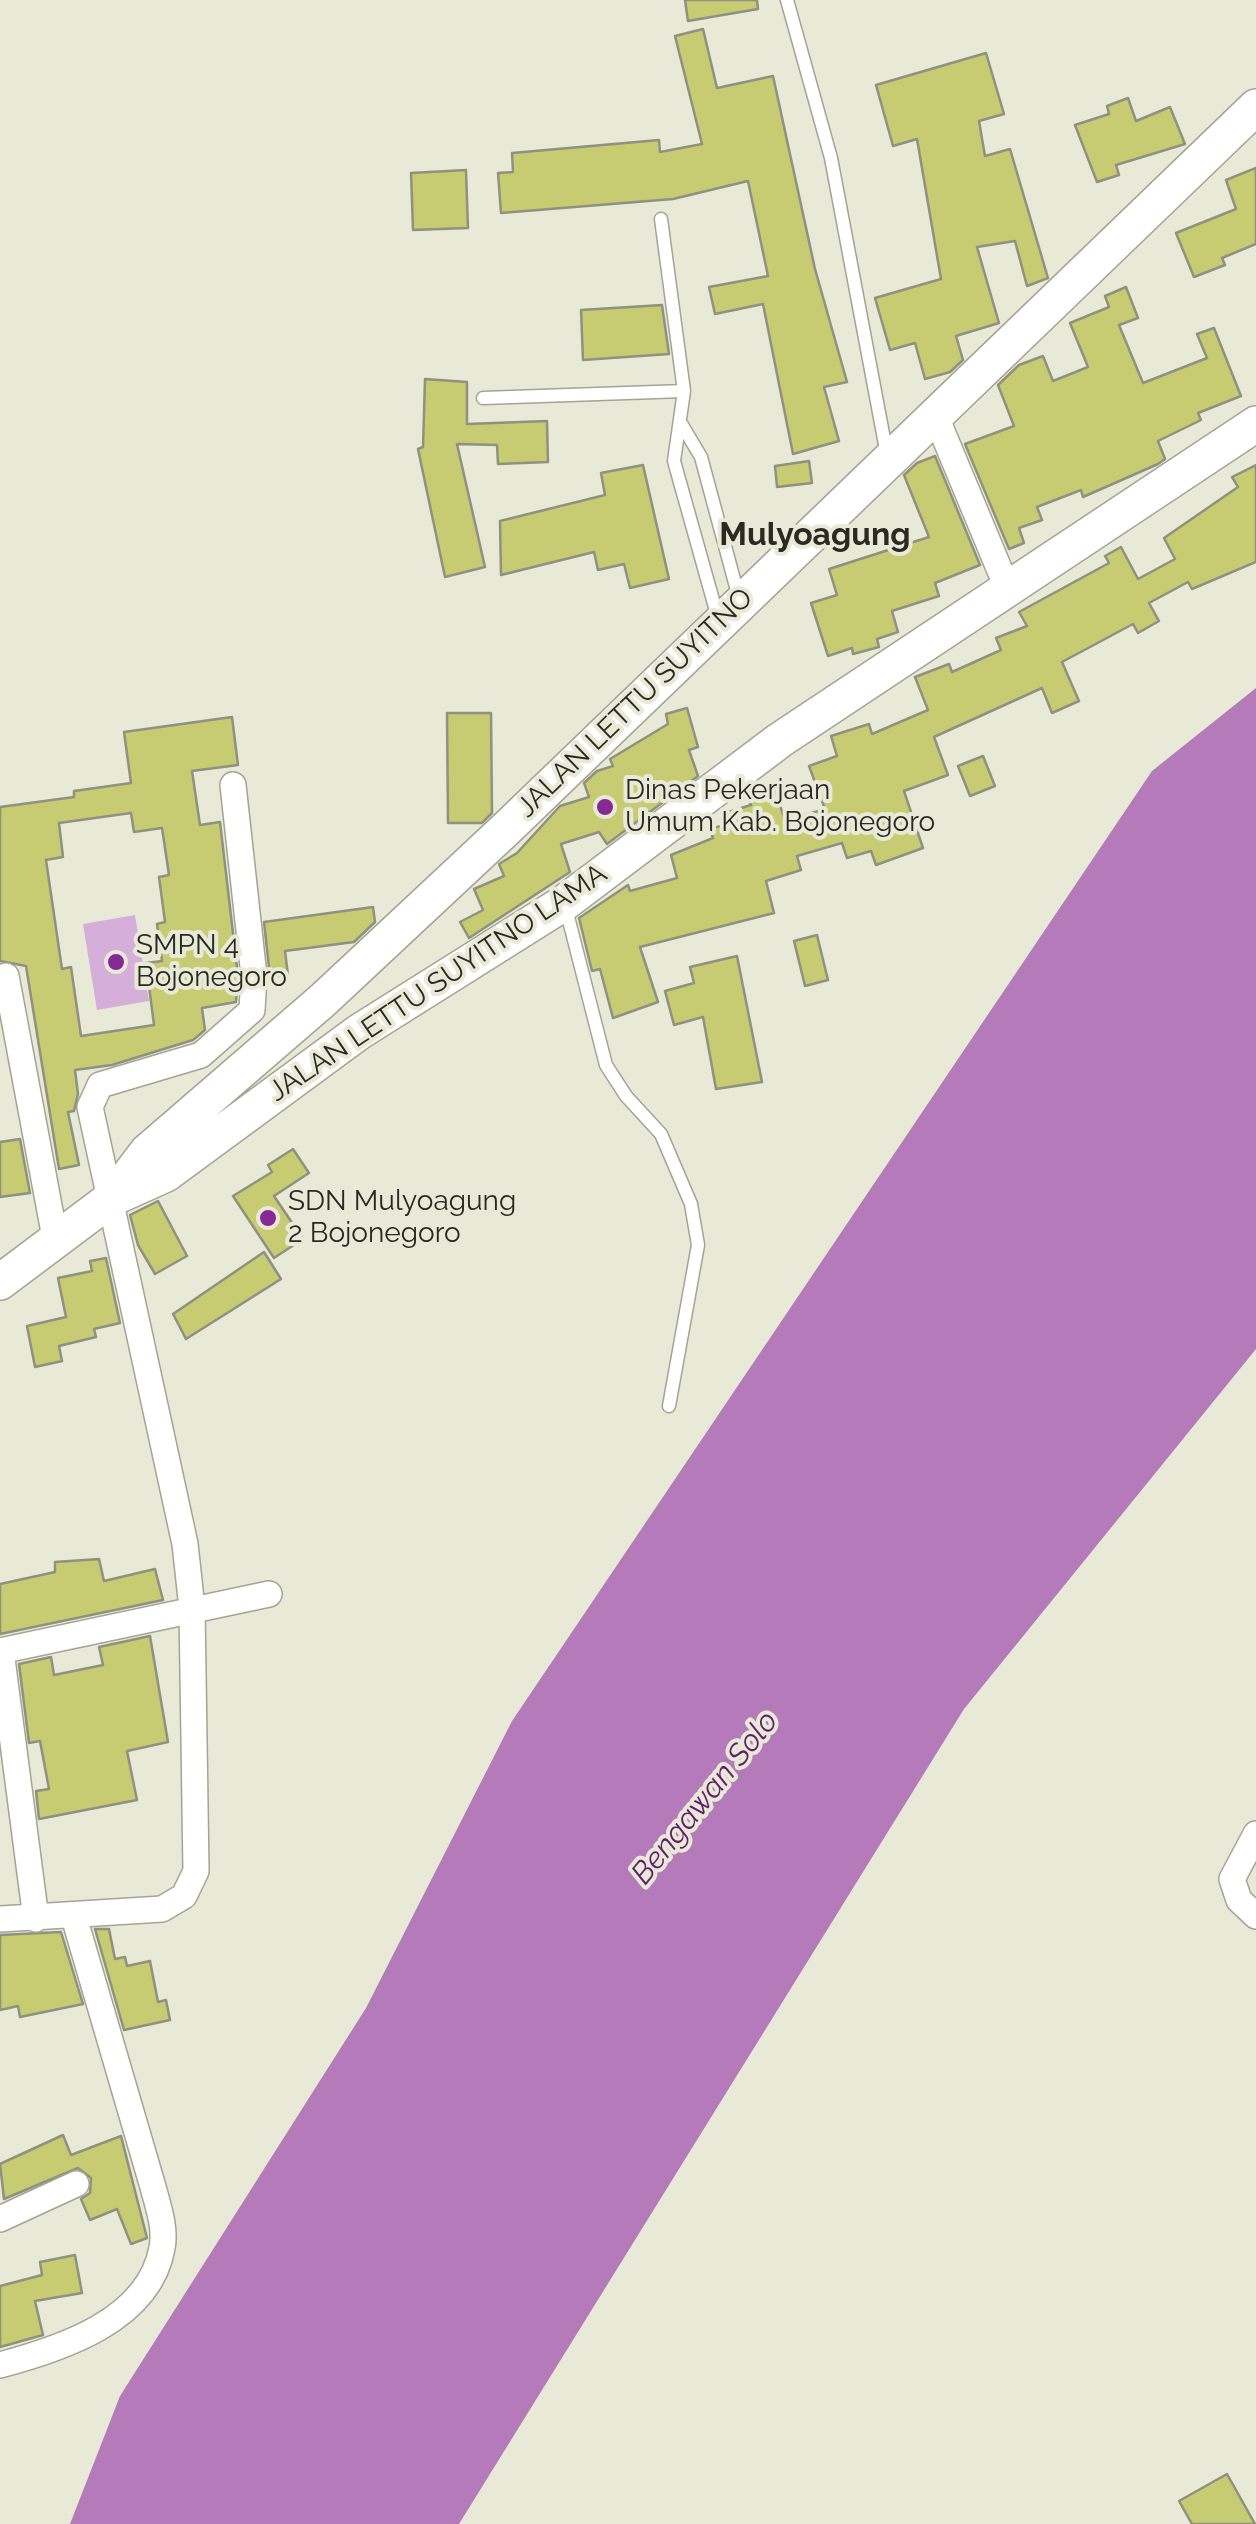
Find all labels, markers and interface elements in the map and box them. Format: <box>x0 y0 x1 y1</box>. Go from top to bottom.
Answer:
district label: Mulyoagung <box>719 516 911 554</box>
street label: JALAN LETTU SUYITNO <box>510 582 760 824</box>
place label: Dinas Pekerjaan Umum Kab. Bojonegoro <box>625 774 935 840</box>
marker: Dinas Pekerjaan Umum Kab. Bojonegoro <box>594 796 616 818</box>
street label: JALAN LETTU SUYITNO LAMA <box>263 857 613 1109</box>
place label: SMPN 4 Bojonegoro <box>136 929 287 995</box>
marker: SMPN 4 Bojonegoro <box>105 951 127 973</box>
place label: SDN Mulyoagung 2 Bojonegoro <box>288 1185 516 1251</box>
marker: SDN Mulyoagung 2 Bojonegoro <box>257 1207 279 1229</box>
water label: Bengawan Solo <box>624 1704 786 1892</box>

